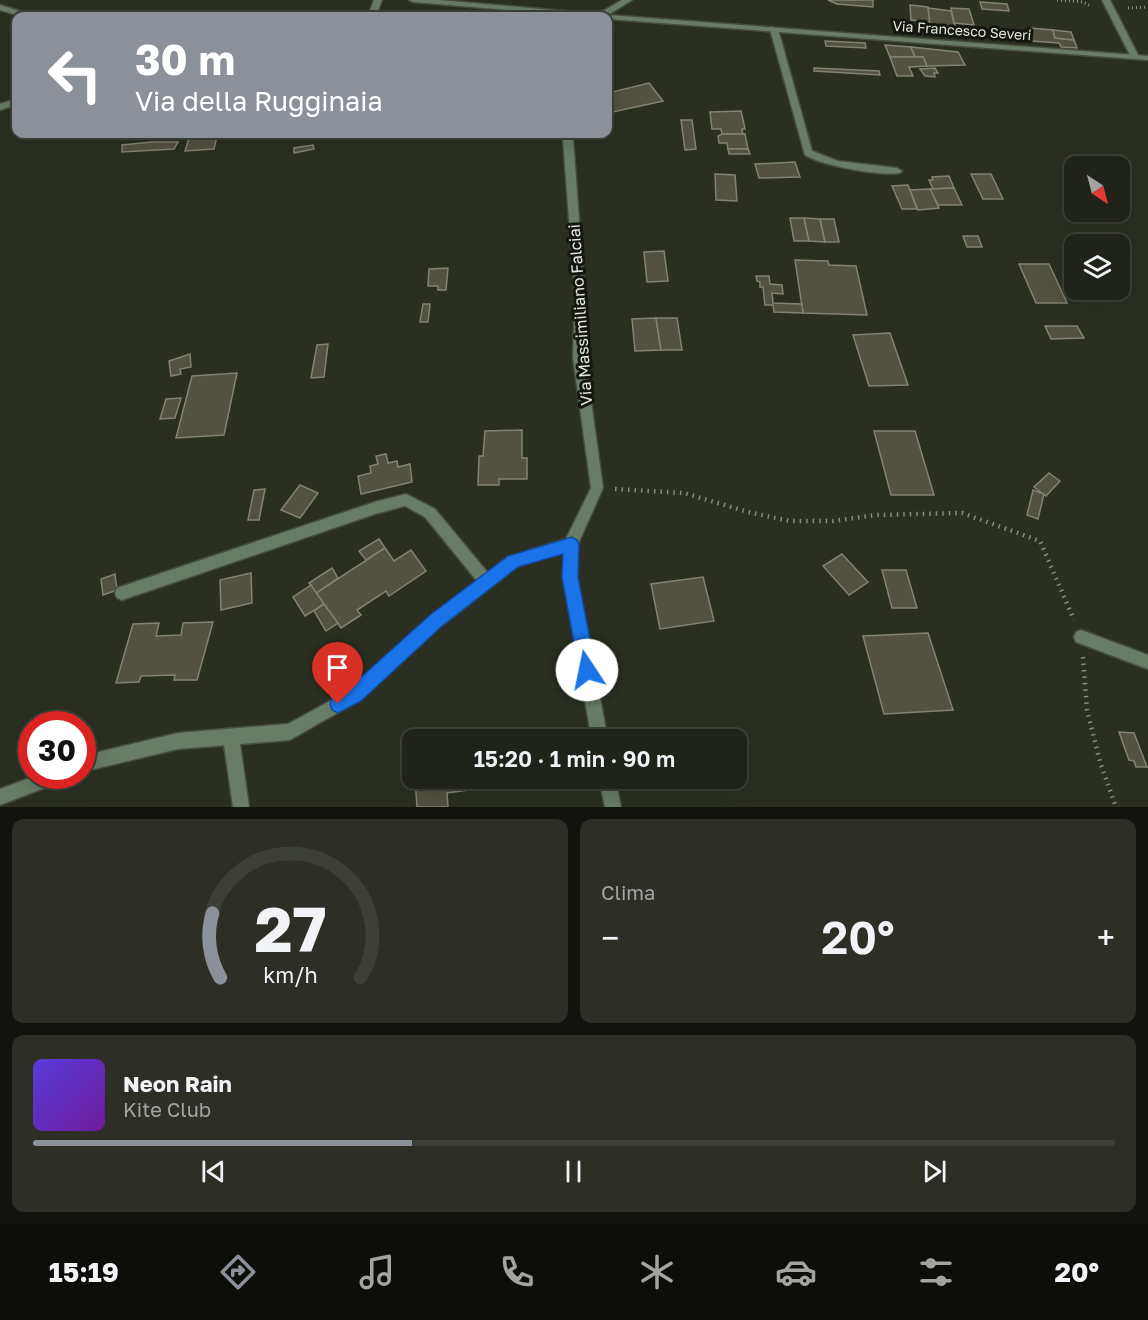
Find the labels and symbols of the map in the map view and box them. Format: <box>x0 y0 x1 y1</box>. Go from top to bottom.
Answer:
street label: Via Francesco Severi <box>892 17 1032 43</box>
north arrow <box>1064 156 1130 222</box>
street label: Via Massimiliano Falciai <box>564 224 596 406</box>
position arrow <box>555 638 619 702</box>
pin <box>312 642 363 704</box>
speed limit sign: 30 <box>18 711 96 789</box>

